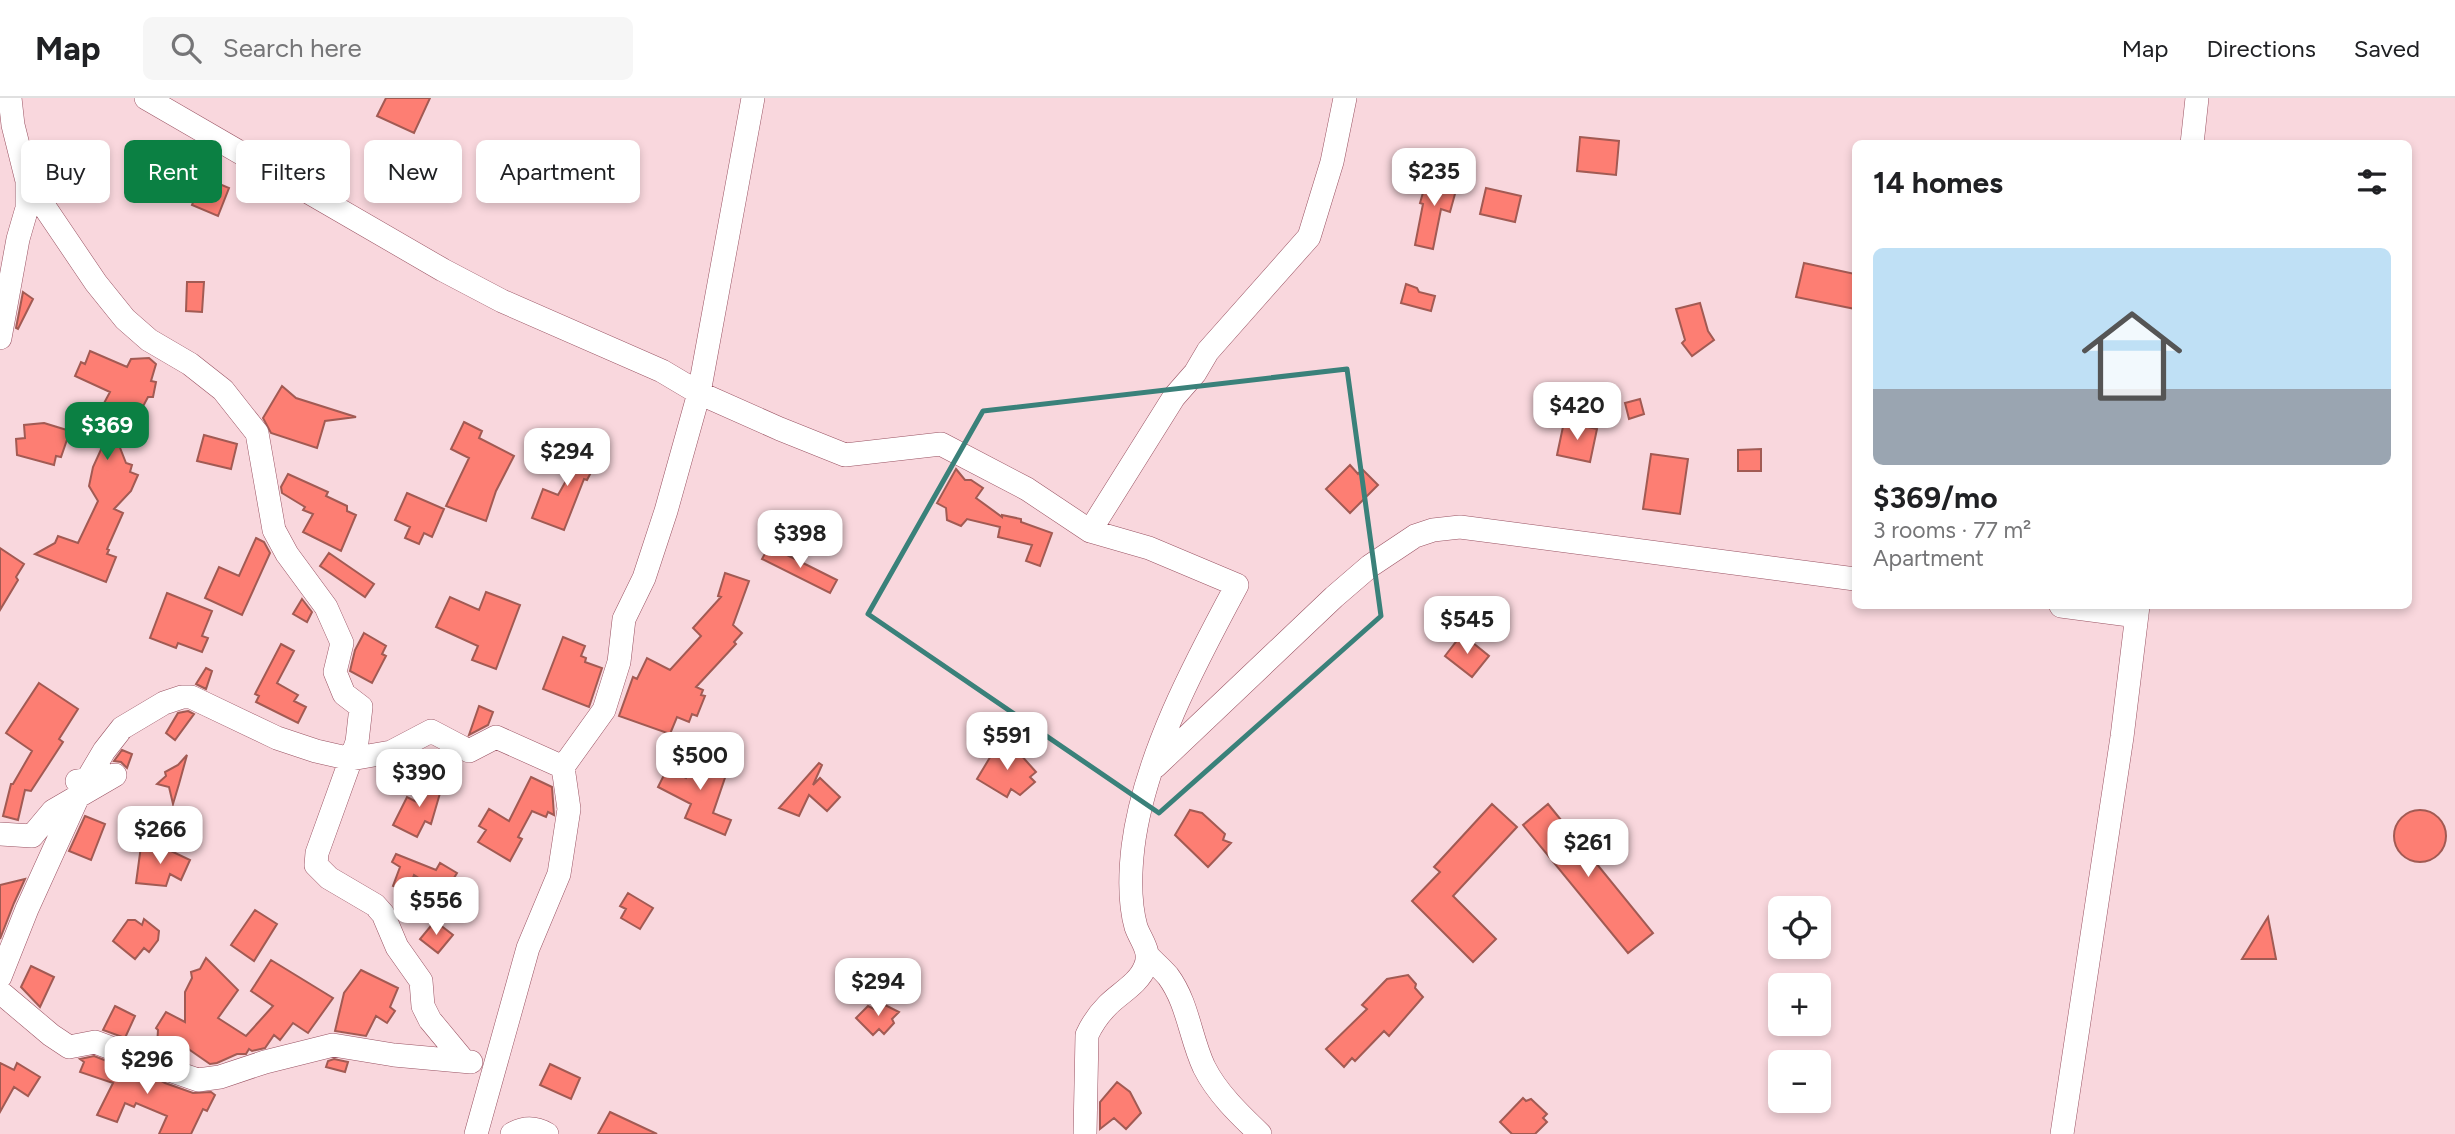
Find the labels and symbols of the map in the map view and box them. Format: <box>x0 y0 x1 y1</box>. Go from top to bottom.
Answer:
pin: $235 <box>1393 148 1475 208</box>
pin: $420 <box>1536 382 1618 442</box>
pin: $369 <box>66 402 148 462</box>
pin: $294 <box>526 428 608 488</box>
pin: $398 <box>759 510 841 570</box>
pin: $545 <box>1426 596 1508 656</box>
pin: $591 <box>966 712 1048 772</box>
pin: $500 <box>659 732 741 792</box>
pin: $390 <box>378 750 460 809</box>
pin: $266 <box>119 806 201 866</box>
pin: $261 <box>1547 820 1629 879</box>
pin: $556 <box>395 878 477 937</box>
pin: $294 <box>837 958 919 1018</box>
pin: $296 <box>106 1037 188 1096</box>

